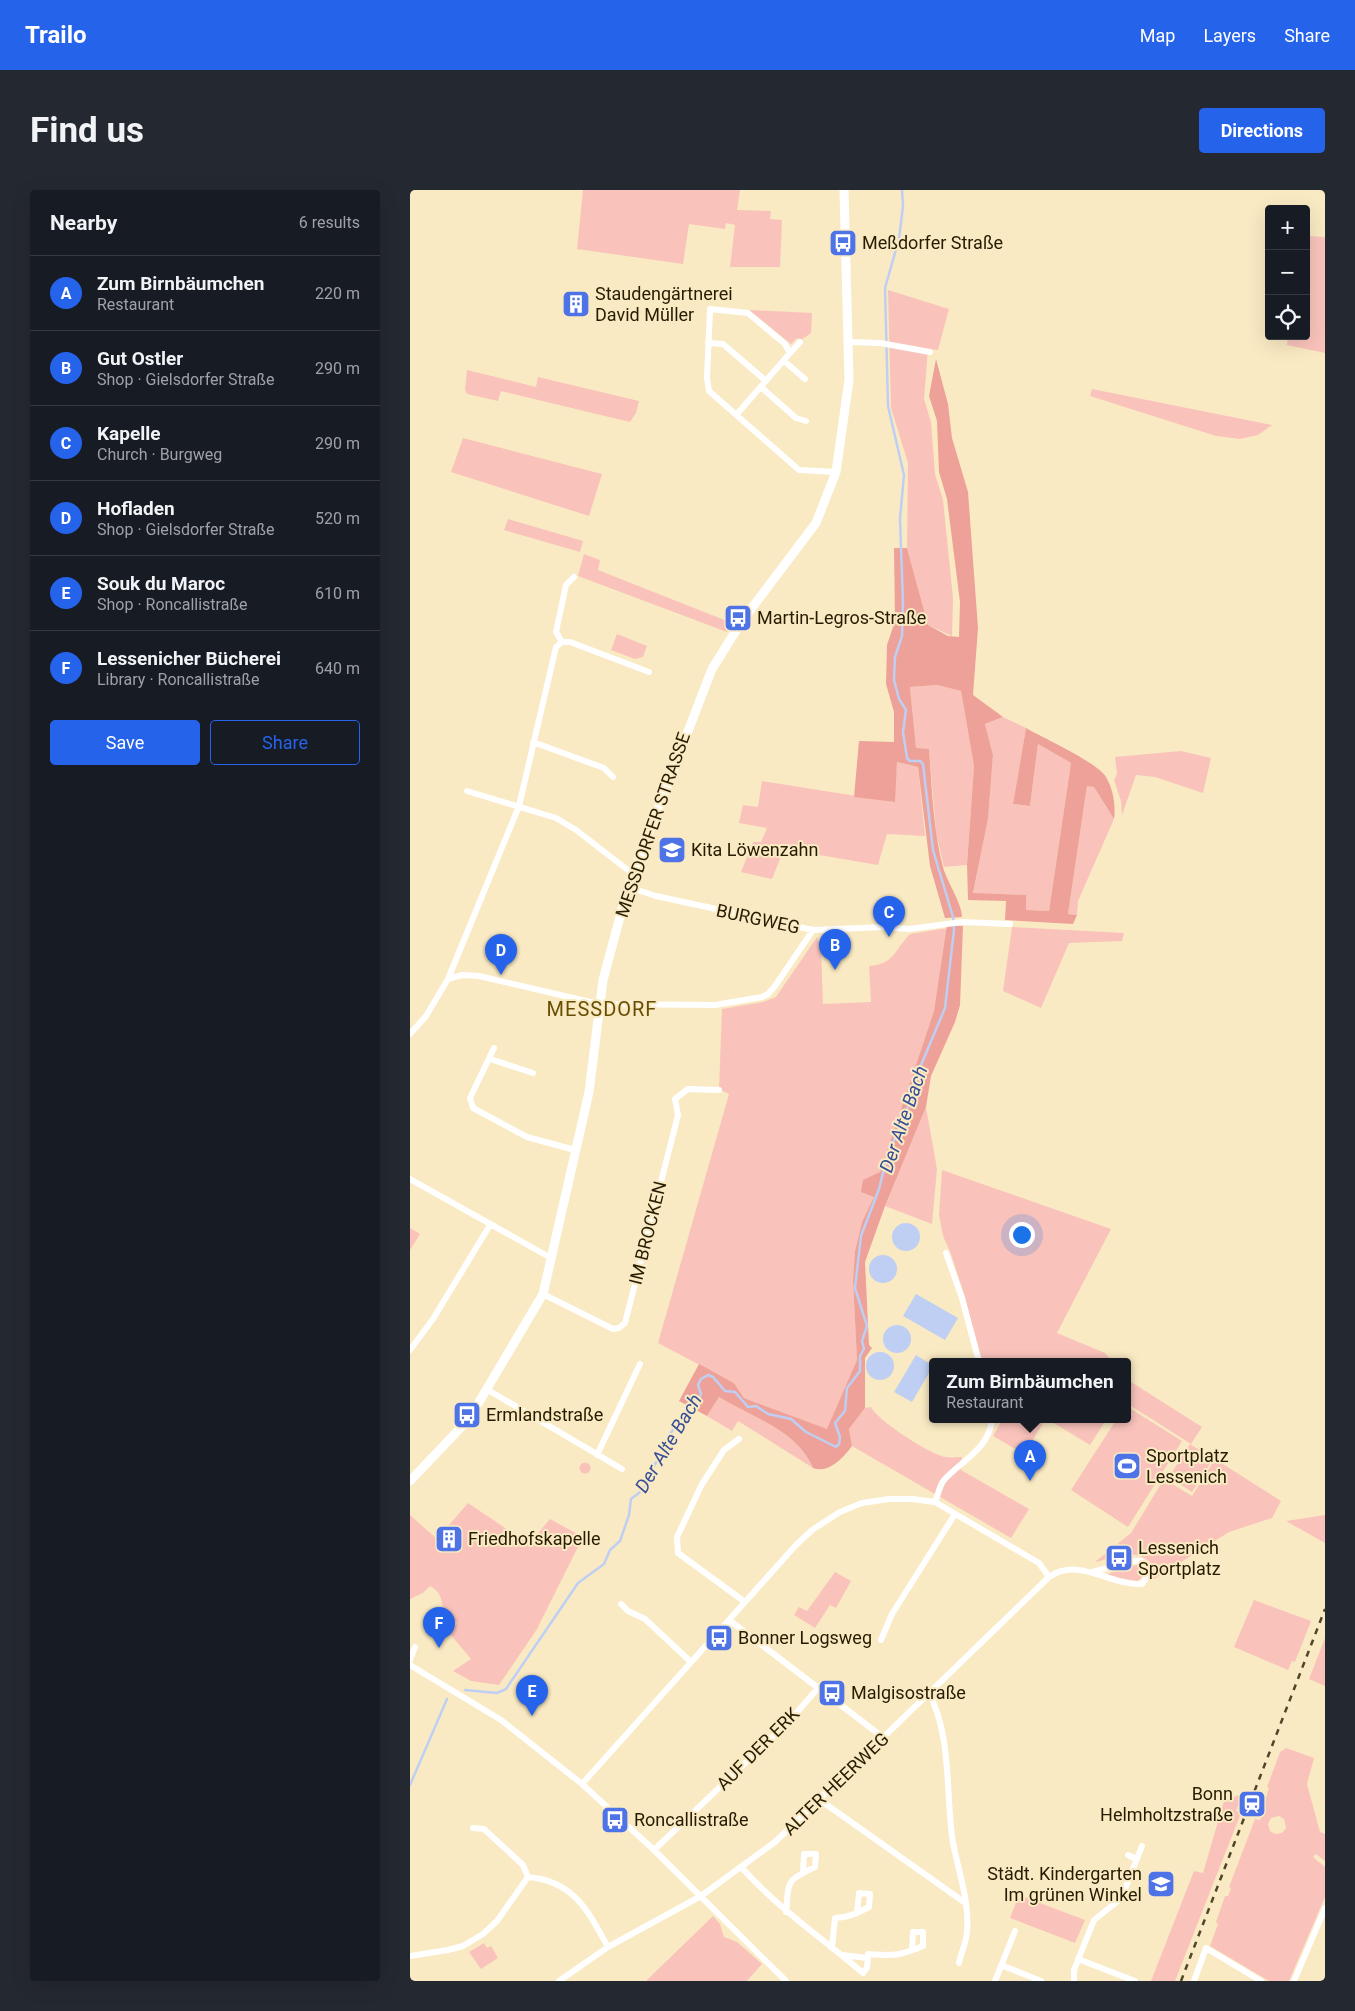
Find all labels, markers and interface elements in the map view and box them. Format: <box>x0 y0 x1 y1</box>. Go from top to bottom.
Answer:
text: Trailo <box>25 21 87 49</box>
text: Map <box>1140 25 1175 46</box>
text: Layers <box>1203 25 1256 46</box>
text: Share <box>1284 25 1330 46</box>
button: Directions <box>1199 108 1325 153</box>
text: Find us <box>30 110 144 151</box>
map controls <box>1265 205 1310 340</box>
button: + <box>1265 205 1310 250</box>
text: Nearby <box>50 211 117 235</box>
text: 6 results <box>299 213 360 232</box>
bus stop icon: Meßdorfer Straße <box>828 228 858 258</box>
place label: Meßdorfer Straße <box>862 232 1003 253</box>
button: − <box>1265 250 1310 295</box>
text: Zum Birnbäumchen <box>97 272 264 295</box>
place label: Staudengärtnerei David Müller <box>595 283 733 325</box>
text: A <box>61 284 71 303</box>
text: 220 m <box>315 284 360 303</box>
building icon: Staudengärtnerei David Müller <box>561 289 591 319</box>
text: Restaurant <box>97 295 174 314</box>
button: locate <box>1265 295 1310 340</box>
text: Gut Ostler <box>97 347 183 370</box>
text: B <box>61 359 71 378</box>
text: 290 m <box>315 359 360 378</box>
text: Shop · Gielsdorfer Straße <box>97 370 274 389</box>
text: Kapelle <box>97 422 161 445</box>
text: C <box>61 434 71 453</box>
text: 290 m <box>315 434 360 453</box>
text: Church · Burgweg <box>97 445 222 464</box>
text: Hofladen <box>97 497 175 520</box>
text: D <box>61 509 71 528</box>
text: 520 m <box>315 509 360 528</box>
text: Shop · Gielsdorfer Straße <box>97 520 274 539</box>
text: Souk du Maroc <box>97 572 225 595</box>
text: E <box>62 584 71 603</box>
text: 610 m <box>315 584 360 603</box>
text: Shop · Roncallistraße <box>97 595 247 614</box>
bus stop icon: Martin-Legros-Straße <box>723 603 753 633</box>
place label: Martin-Legros-Straße <box>757 607 926 628</box>
text: Lessenicher Bücherei <box>97 647 281 670</box>
text: F <box>62 659 70 678</box>
text: 640 m <box>315 659 360 678</box>
text: Library · Roncallistraße <box>97 670 259 689</box>
button: Save <box>50 720 200 765</box>
button: Share <box>210 720 360 765</box>
street label: MESSDORFER STRASSE <box>611 730 694 920</box>
school or university icon: Kita Löwenzahn <box>657 835 687 865</box>
place label: Kita Löwenzahn <box>691 839 818 860</box>
pin: C <box>873 896 905 937</box>
street label: BURGWEG <box>714 899 802 938</box>
pin: B <box>819 929 851 970</box>
pin: D <box>485 934 517 975</box>
district label: MESSDORF <box>547 997 657 1021</box>
water label: Der Alte Bach <box>875 1063 932 1175</box>
street label: IM BROCKEN <box>625 1179 671 1287</box>
your location <box>1009 1222 1035 1248</box>
popup <box>929 1358 1131 1423</box>
text: Zum Birnbäumchen <box>946 1370 1114 1393</box>
water label: Der Alte Bach <box>630 1390 707 1497</box>
text: Restaurant <box>946 1393 1024 1412</box>
bus stop icon: Ermlandstraße <box>452 1400 482 1430</box>
place label: Ermlandstraße <box>486 1404 603 1425</box>
pin: A <box>1014 1440 1046 1481</box>
place label: Sportplatz Lessenich <box>1146 1445 1229 1487</box>
sports icon: Sportplatz Lessenich <box>1112 1451 1142 1481</box>
building icon: Friedhofskapelle <box>434 1524 464 1554</box>
place label: Friedhofskapelle <box>468 1528 601 1549</box>
place label: Lessenich Sportplatz <box>1138 1537 1221 1579</box>
bus stop icon: Lessenich Sportplatz <box>1104 1543 1134 1573</box>
pin: F <box>423 1607 455 1648</box>
bus stop icon: Bonner Logsweg <box>704 1623 734 1653</box>
place label: Bonner Logsweg <box>738 1627 872 1648</box>
pin: E <box>516 1675 548 1716</box>
bus stop icon: Malgisostraße <box>817 1678 847 1708</box>
place label: Malgisostraße <box>851 1682 966 1703</box>
street label: AUF DER ERK <box>712 1703 804 1794</box>
street label: ALTER HEERWEG <box>779 1728 893 1839</box>
place label: Bonn Helmholtzstraße <box>1100 1783 1233 1825</box>
station icon: Bonn Helmholtzstraße <box>1237 1789 1267 1819</box>
bus stop icon: Roncallistraße <box>600 1805 630 1835</box>
place label: Roncallistraße <box>634 1809 749 1830</box>
place label: Städt. Kindergarten Im grünen Winkel <box>987 1863 1142 1905</box>
school or university icon: Städt. Kindergarten Im grünen Winkel <box>1146 1869 1176 1899</box>

